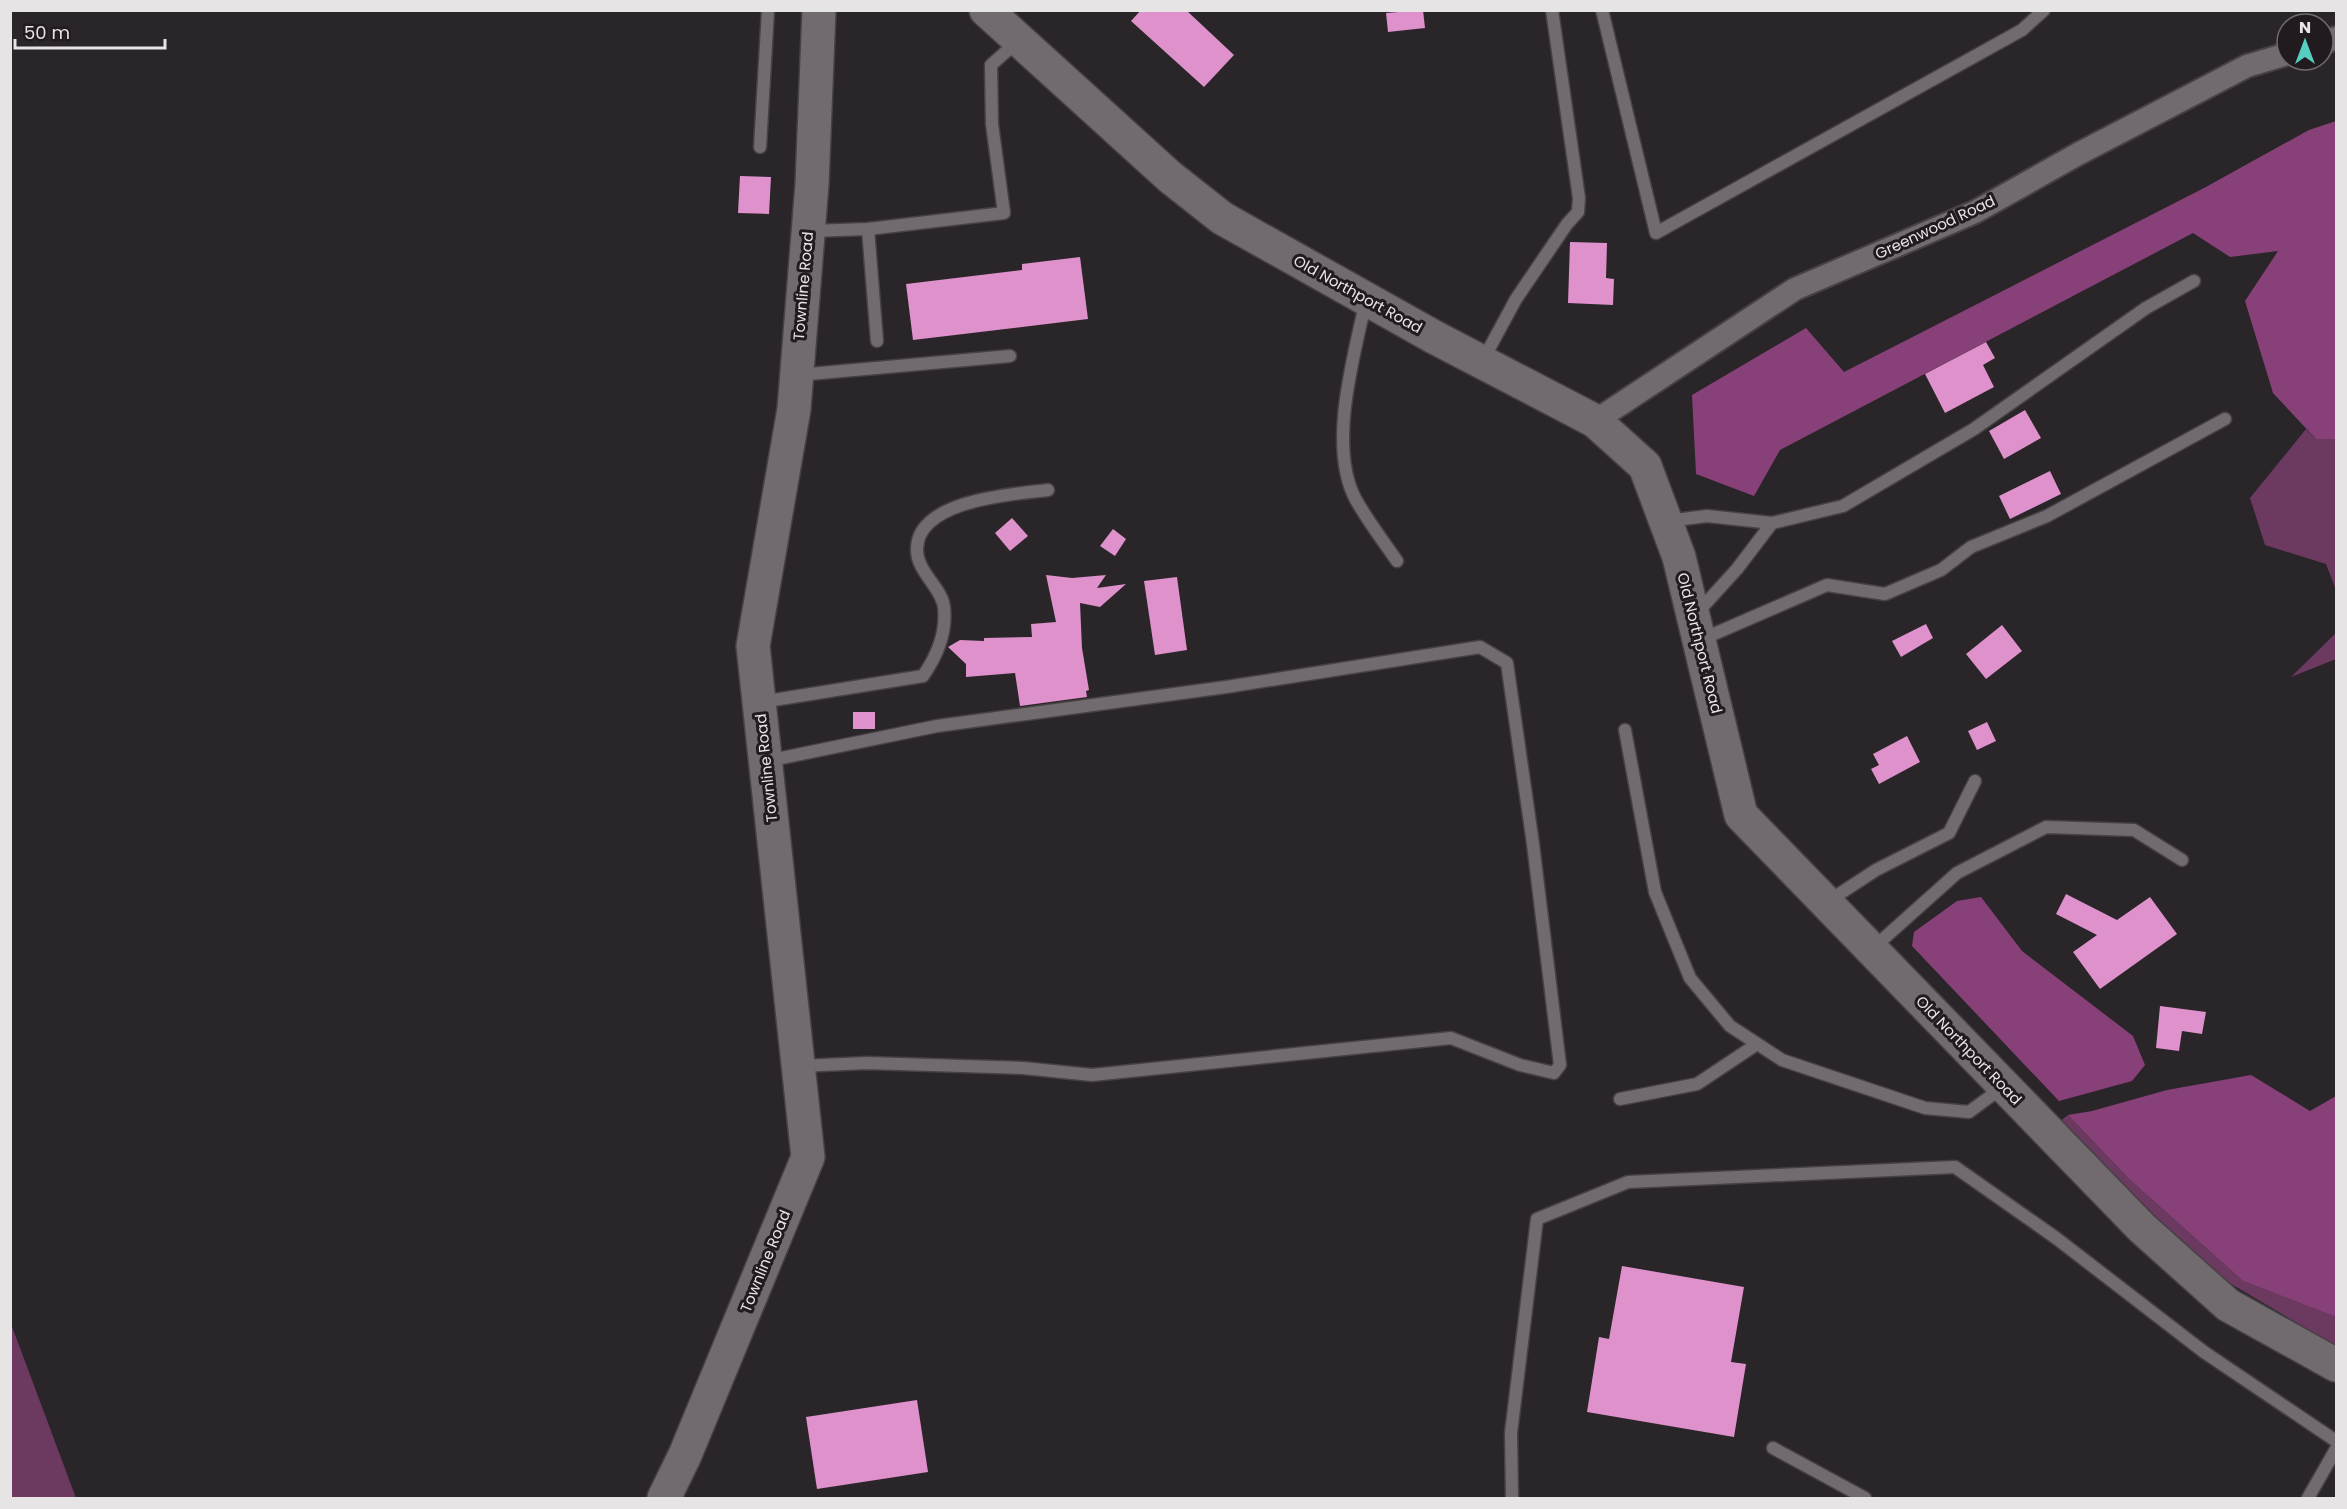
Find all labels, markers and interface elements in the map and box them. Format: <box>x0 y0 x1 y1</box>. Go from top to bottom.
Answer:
scale bar <box>15 12 165 50</box>
north arrow <box>2275 12 2335 72</box>
text: N <box>2299 16 2311 39</box>
text: 50 m <box>24 20 70 45</box>
street label: Greenwood Road <box>1872 190 1998 264</box>
street label: Townline Road <box>788 231 818 341</box>
street label: Old Northport Road <box>1290 250 1426 338</box>
street label: Old Northport Road <box>1672 570 1728 716</box>
street label: Townline Road <box>750 713 782 823</box>
street label: Old Northport Road <box>1911 991 2027 1109</box>
street label: Townline Road <box>735 1207 795 1315</box>

